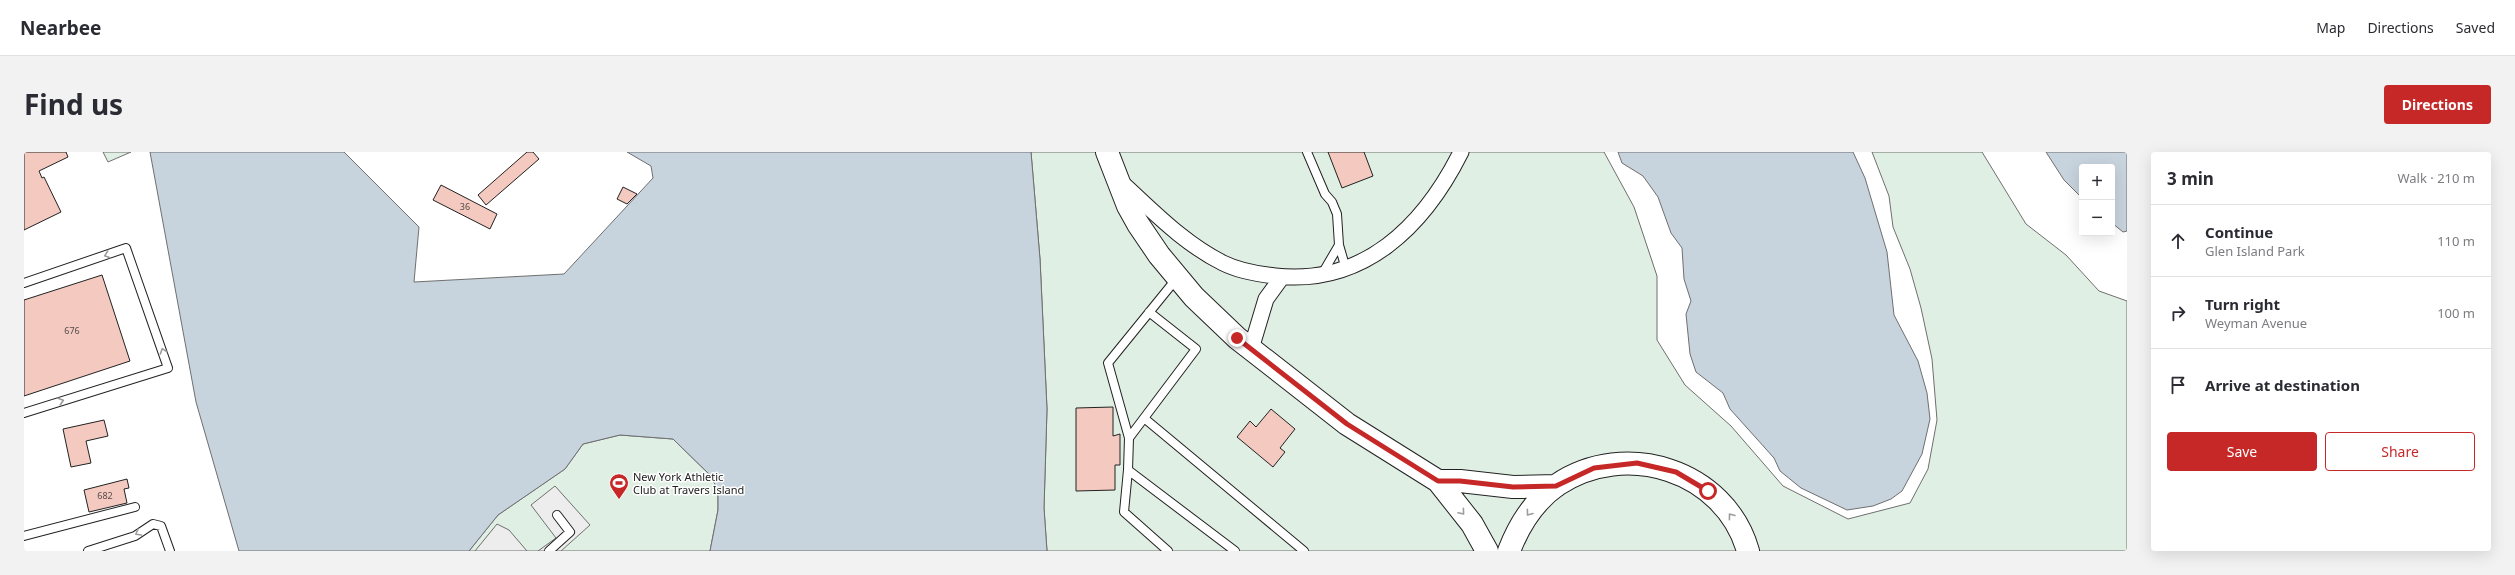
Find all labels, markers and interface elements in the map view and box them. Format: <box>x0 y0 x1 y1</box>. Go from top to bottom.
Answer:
text: Nearbee <box>20 15 101 41</box>
text: Map <box>2316 18 2345 37</box>
text: Directions <box>2367 18 2434 37</box>
text: Saved <box>2456 18 2495 37</box>
text: Find us <box>24 85 123 123</box>
button: Directions <box>2384 85 2491 124</box>
map controls <box>2079 164 2115 236</box>
button: + <box>2079 164 2115 200</box>
text: 3 min <box>2167 167 2214 190</box>
text: Walk · 210 m <box>2397 169 2475 187</box>
house number: 36 <box>460 200 470 213</box>
button: − <box>2079 200 2115 236</box>
text: Continue <box>2205 222 2273 242</box>
icon: ahead <box>2167 230 2189 252</box>
text: 110 m <box>2437 232 2475 250</box>
text: Glen Island Park <box>2205 242 2305 260</box>
one-way arrow <box>103 250 110 258</box>
text: Turn right <box>2205 294 2280 314</box>
icon: right <box>2167 302 2189 324</box>
text: 100 m <box>2437 304 2475 322</box>
text: Weyman Avenue <box>2205 314 2307 332</box>
house number: 676 <box>64 324 80 337</box>
route end <box>1228 329 1246 347</box>
one-way arrow <box>159 348 167 355</box>
icon: arrive <box>2167 374 2189 396</box>
text: Arrive at destination <box>2205 375 2360 395</box>
one-way arrow <box>58 398 65 406</box>
button: Save <box>2167 432 2317 471</box>
button: Share <box>2325 432 2475 471</box>
place label: New York Athletic Club at Travers Island <box>633 469 744 497</box>
sports icon: New York Athletic Club at Travers Island <box>608 472 630 500</box>
route start <box>1699 482 1717 500</box>
house number: 682 <box>97 489 113 502</box>
one-way arrow <box>1458 507 1465 515</box>
one-way arrow <box>1527 509 1534 516</box>
one-way arrow <box>1729 514 1736 521</box>
one-way arrow <box>135 529 142 536</box>

